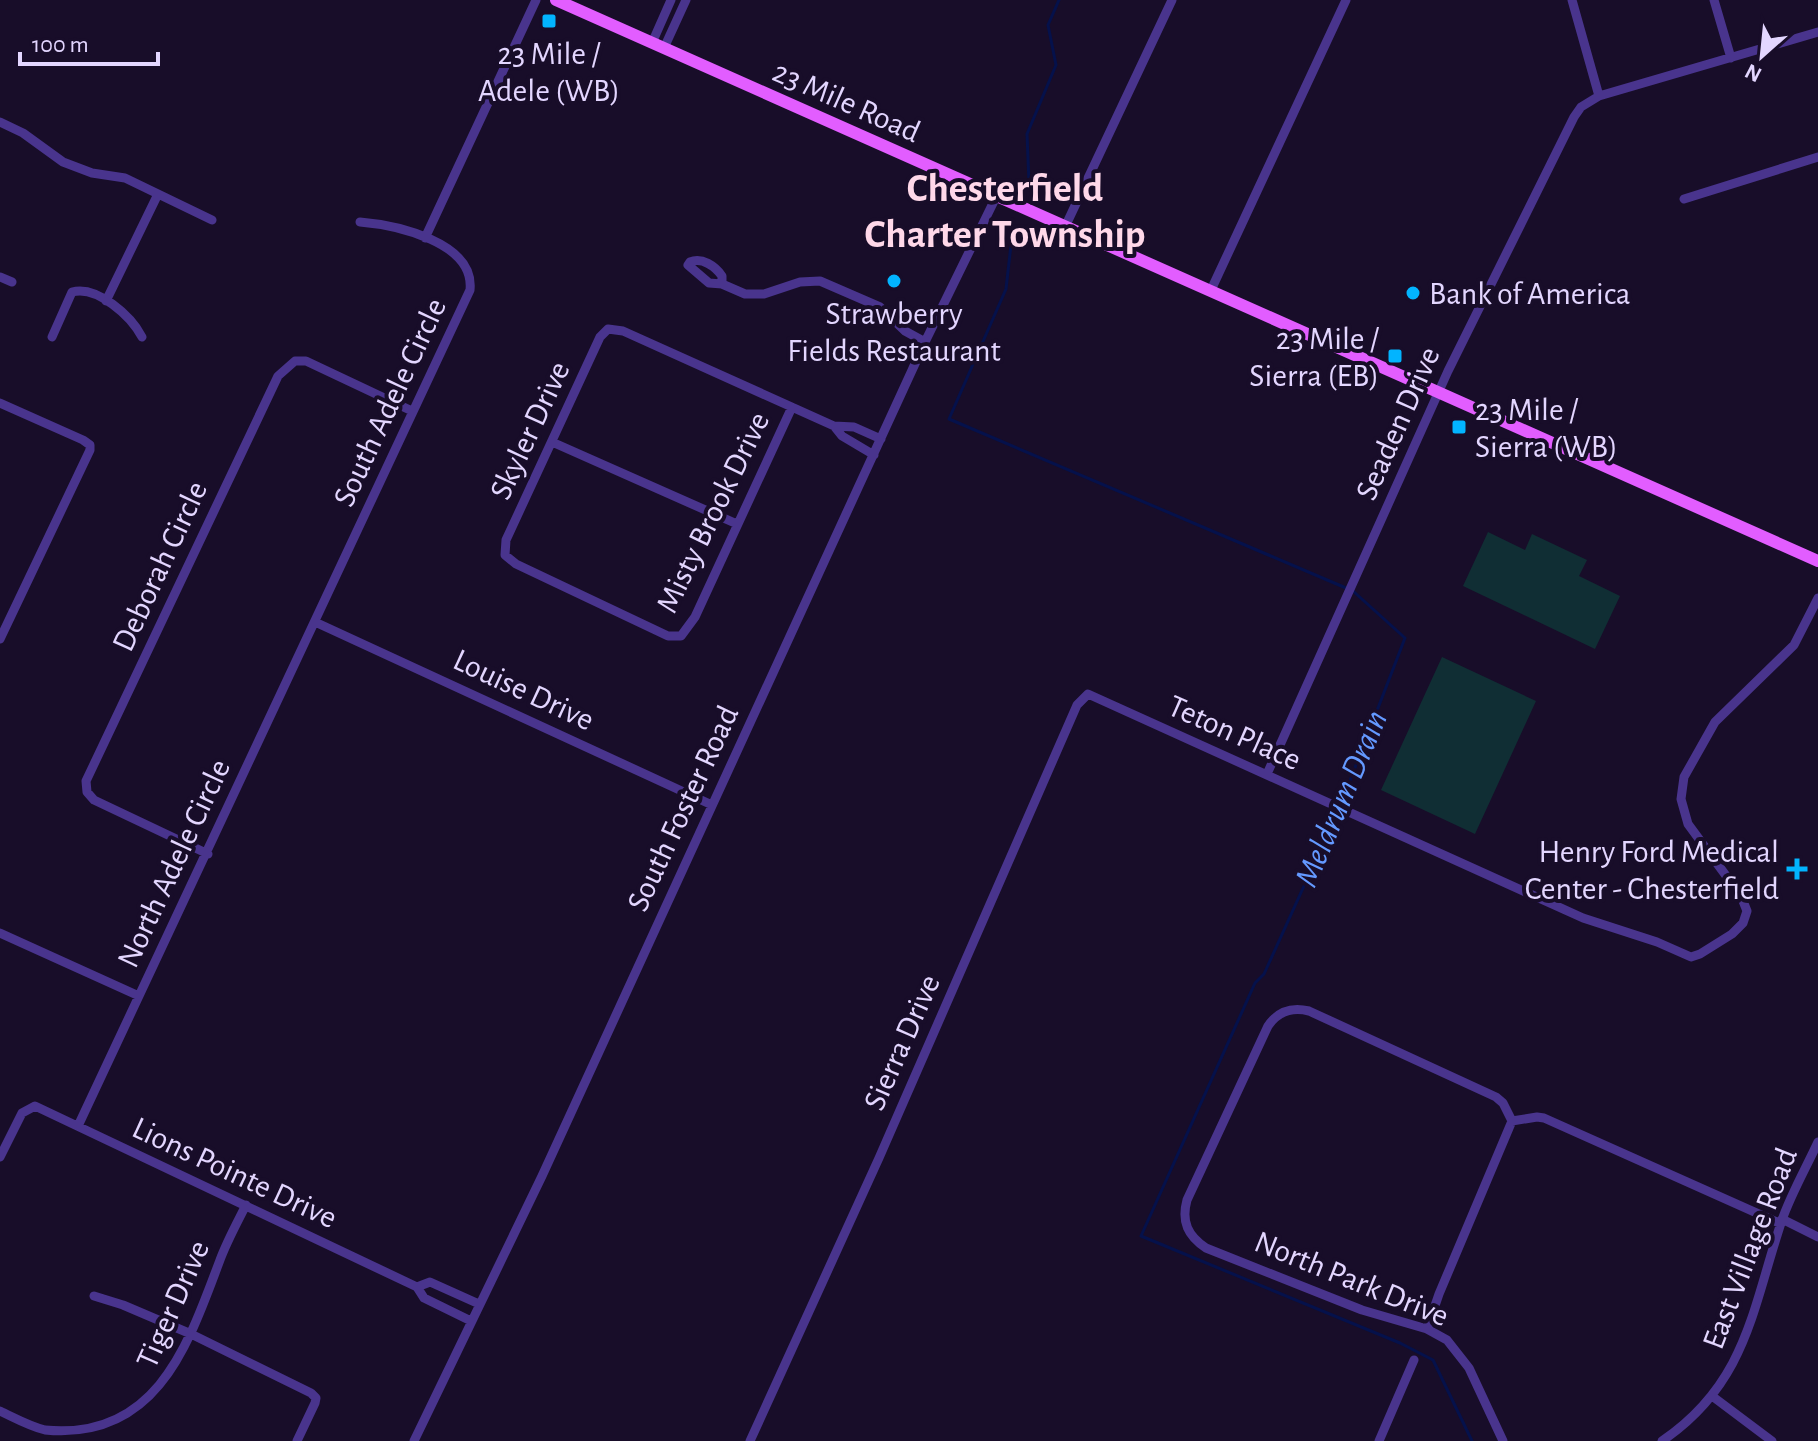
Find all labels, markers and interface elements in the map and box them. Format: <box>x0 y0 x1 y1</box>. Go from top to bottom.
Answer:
marker: 23 Mile / Adele (WB) <box>540 12 558 30</box>
scale bar <box>20 16 158 66</box>
north arrow <box>1722 16 1802 96</box>
text: 100 m <box>32 33 89 57</box>
place label: 23 Mile / Adele (WB) <box>478 38 620 107</box>
street label: 23 Mile Road <box>768 55 925 149</box>
text: N <box>1742 60 1765 86</box>
district label: Chesterfield Charter Township <box>865 169 1145 255</box>
marker: Strawberry Fields Restaurant <box>885 272 903 290</box>
place label: Bank of America <box>1429 278 1630 310</box>
marker: Bank of America <box>1404 284 1422 302</box>
street label: South Adele Circle <box>328 293 452 511</box>
place label: Strawberry Fields Restaurant <box>787 298 1001 367</box>
place label: 23 Mile / Sierra (EB) <box>1249 323 1380 392</box>
street label: Seaden Drive <box>1350 342 1446 505</box>
marker: 23 Mile / Sierra (EB) <box>1386 347 1404 365</box>
street label: Skyler Drive <box>484 357 576 504</box>
place label: 23 Mile / Sierra (WB) <box>1475 394 1618 463</box>
street label: Misty Brook Drive <box>651 407 775 618</box>
marker: 23 Mile / Sierra (WB) <box>1450 418 1468 436</box>
street label: Deborah Circle <box>107 476 213 656</box>
street label: Louise Drive <box>448 643 599 736</box>
street label: Teton Place <box>1163 689 1306 776</box>
street label: South Foster Road <box>621 701 744 916</box>
water label: Meldrum Drain <box>1289 706 1394 892</box>
street label: North Adele Circle <box>112 754 236 973</box>
place label: Henry Ford Medical Center - Chesterfield <box>1525 836 1779 905</box>
marker: Henry Ford Medical Center - Chesterfield <box>1786 858 1808 880</box>
street label: Sierra Drive <box>858 970 946 1115</box>
street label: Lions Pointe Drive <box>127 1112 342 1234</box>
street label: East Village Road <box>1697 1143 1803 1353</box>
street label: North Park Drive <box>1250 1225 1453 1332</box>
street label: Tiger Drive <box>131 1236 215 1373</box>

